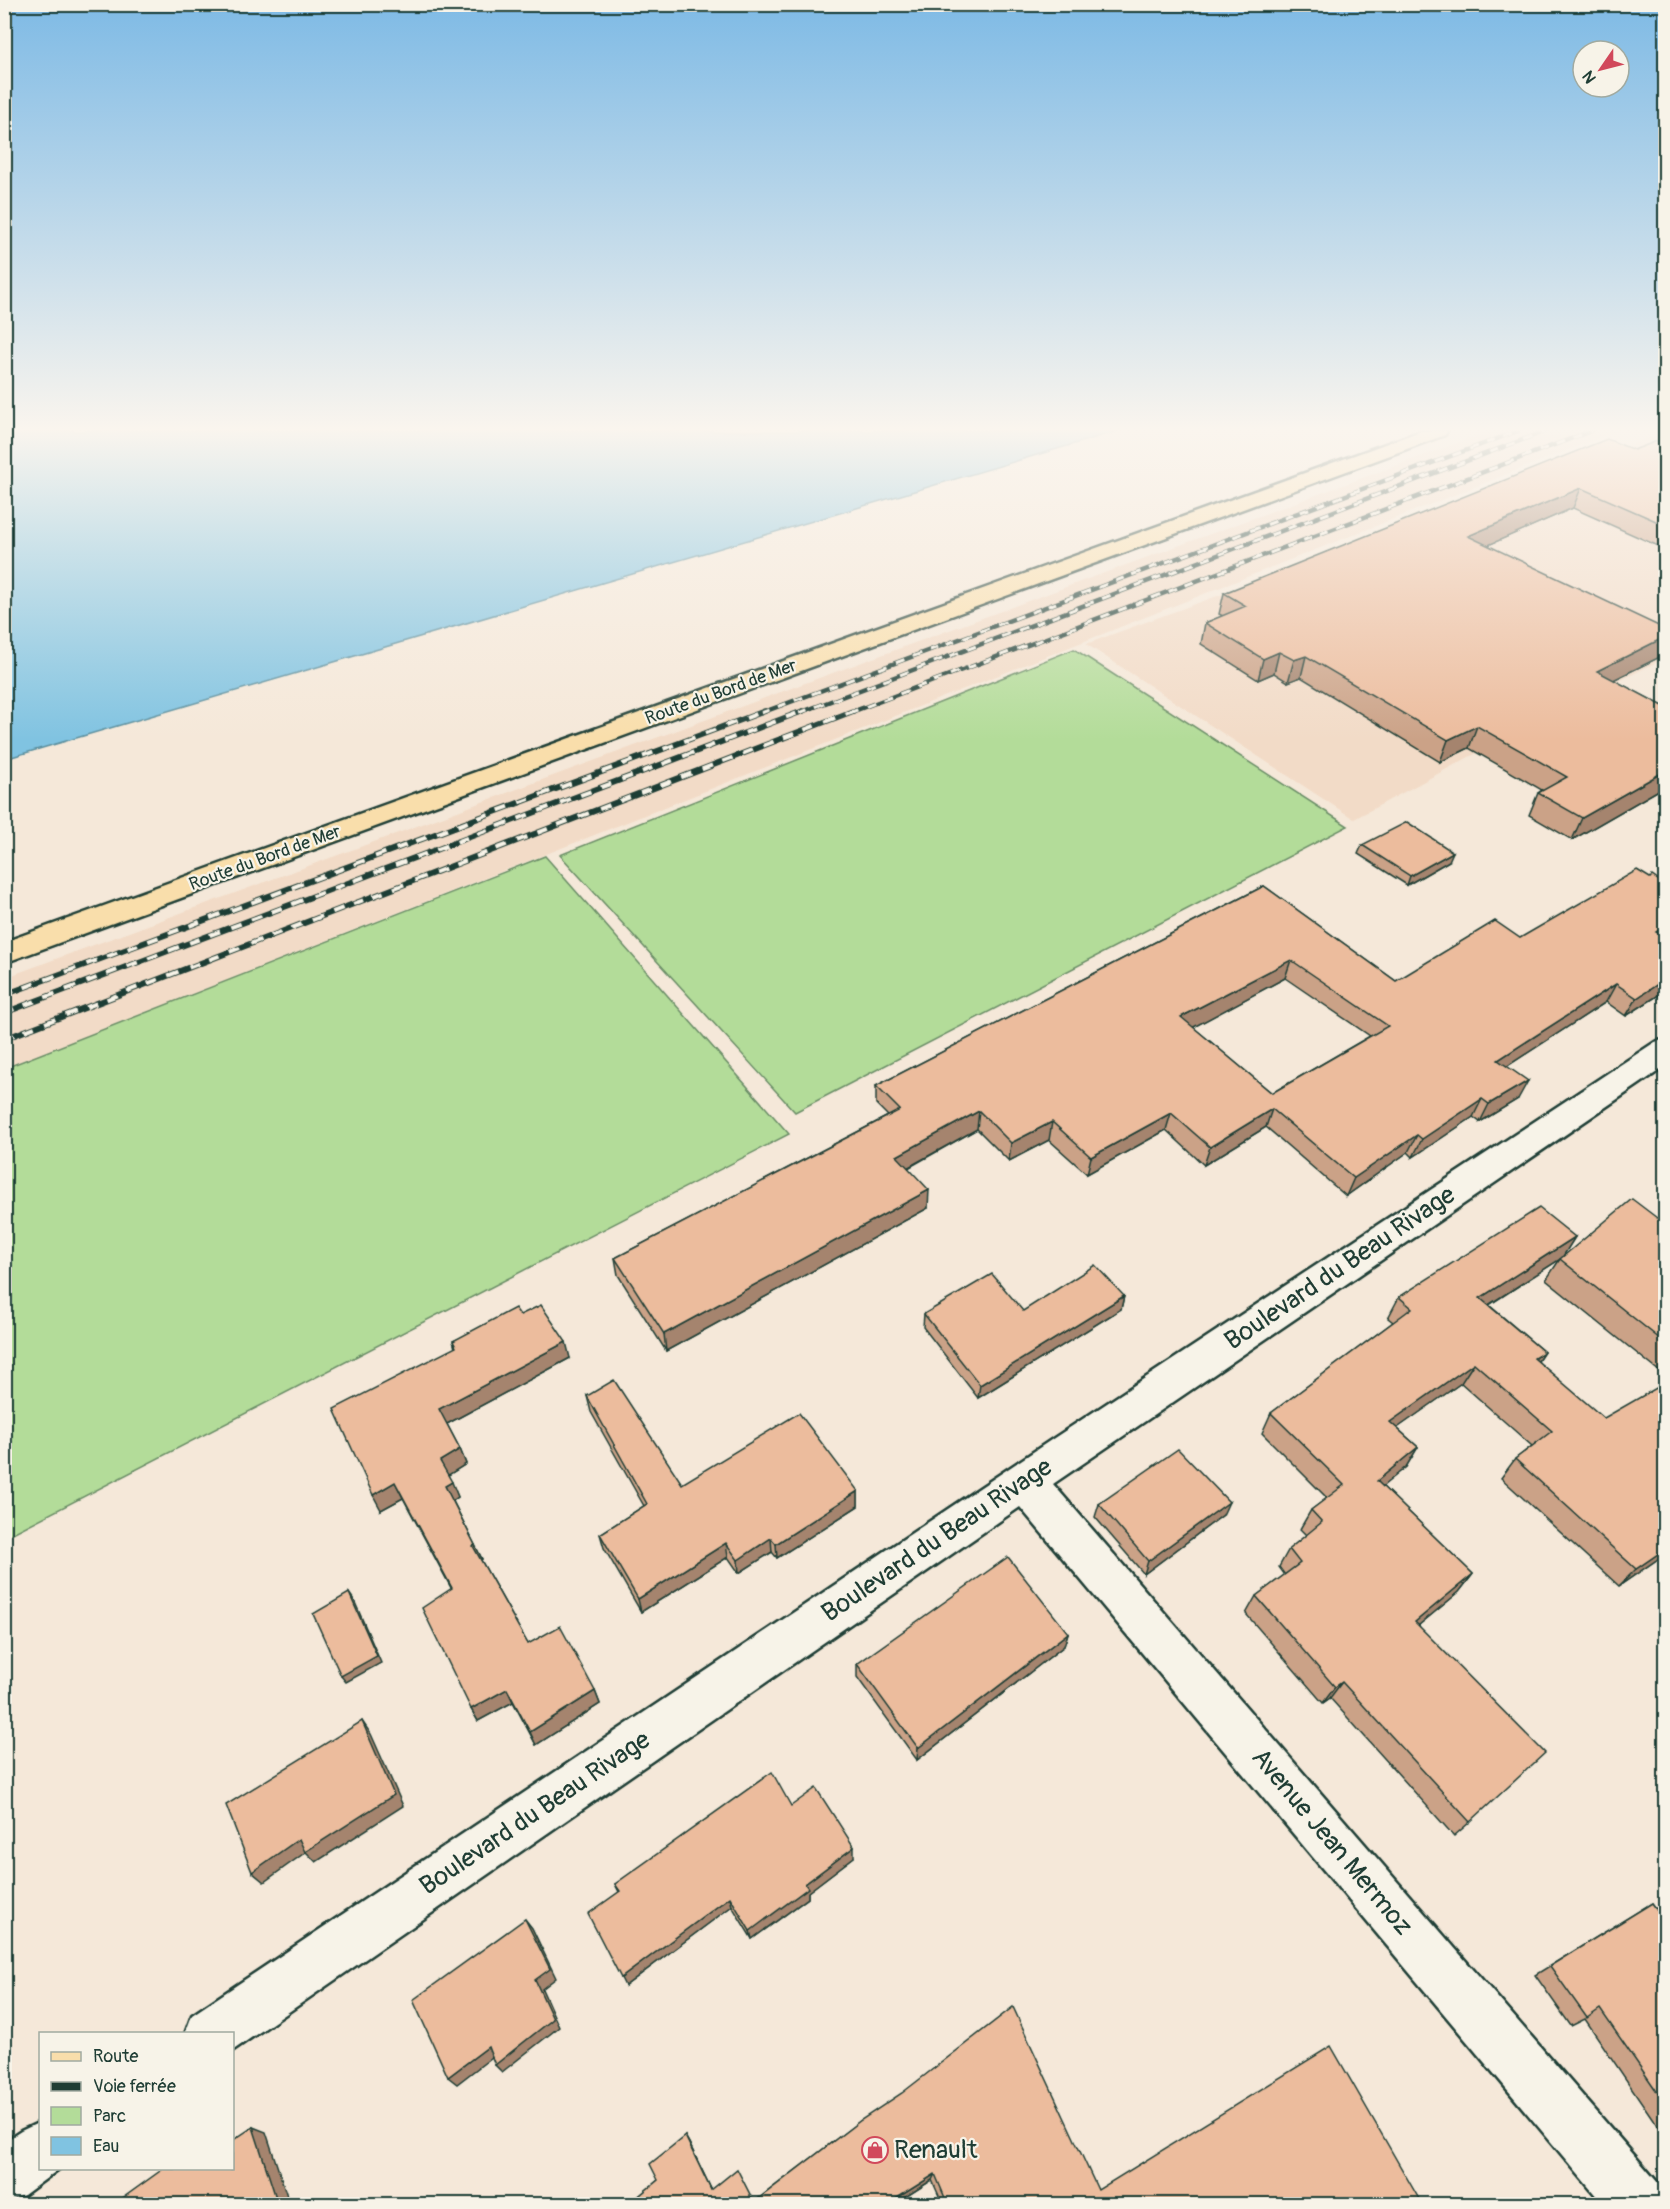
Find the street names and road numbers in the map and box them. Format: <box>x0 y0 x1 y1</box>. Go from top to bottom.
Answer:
street label: Route du Bord de Mer <box>642 654 800 730</box>
street label: Route du Bord de Mer <box>186 820 344 896</box>
street label: Boulevard du Beau Rivage <box>1219 1179 1461 1357</box>
street label: Boulevard du Beau Rivage <box>816 1451 1058 1629</box>
street label: Boulevard du Beau Rivage <box>414 1724 656 1902</box>
street label: Avenue Jean Mermoz <box>1245 1742 1419 1942</box>

